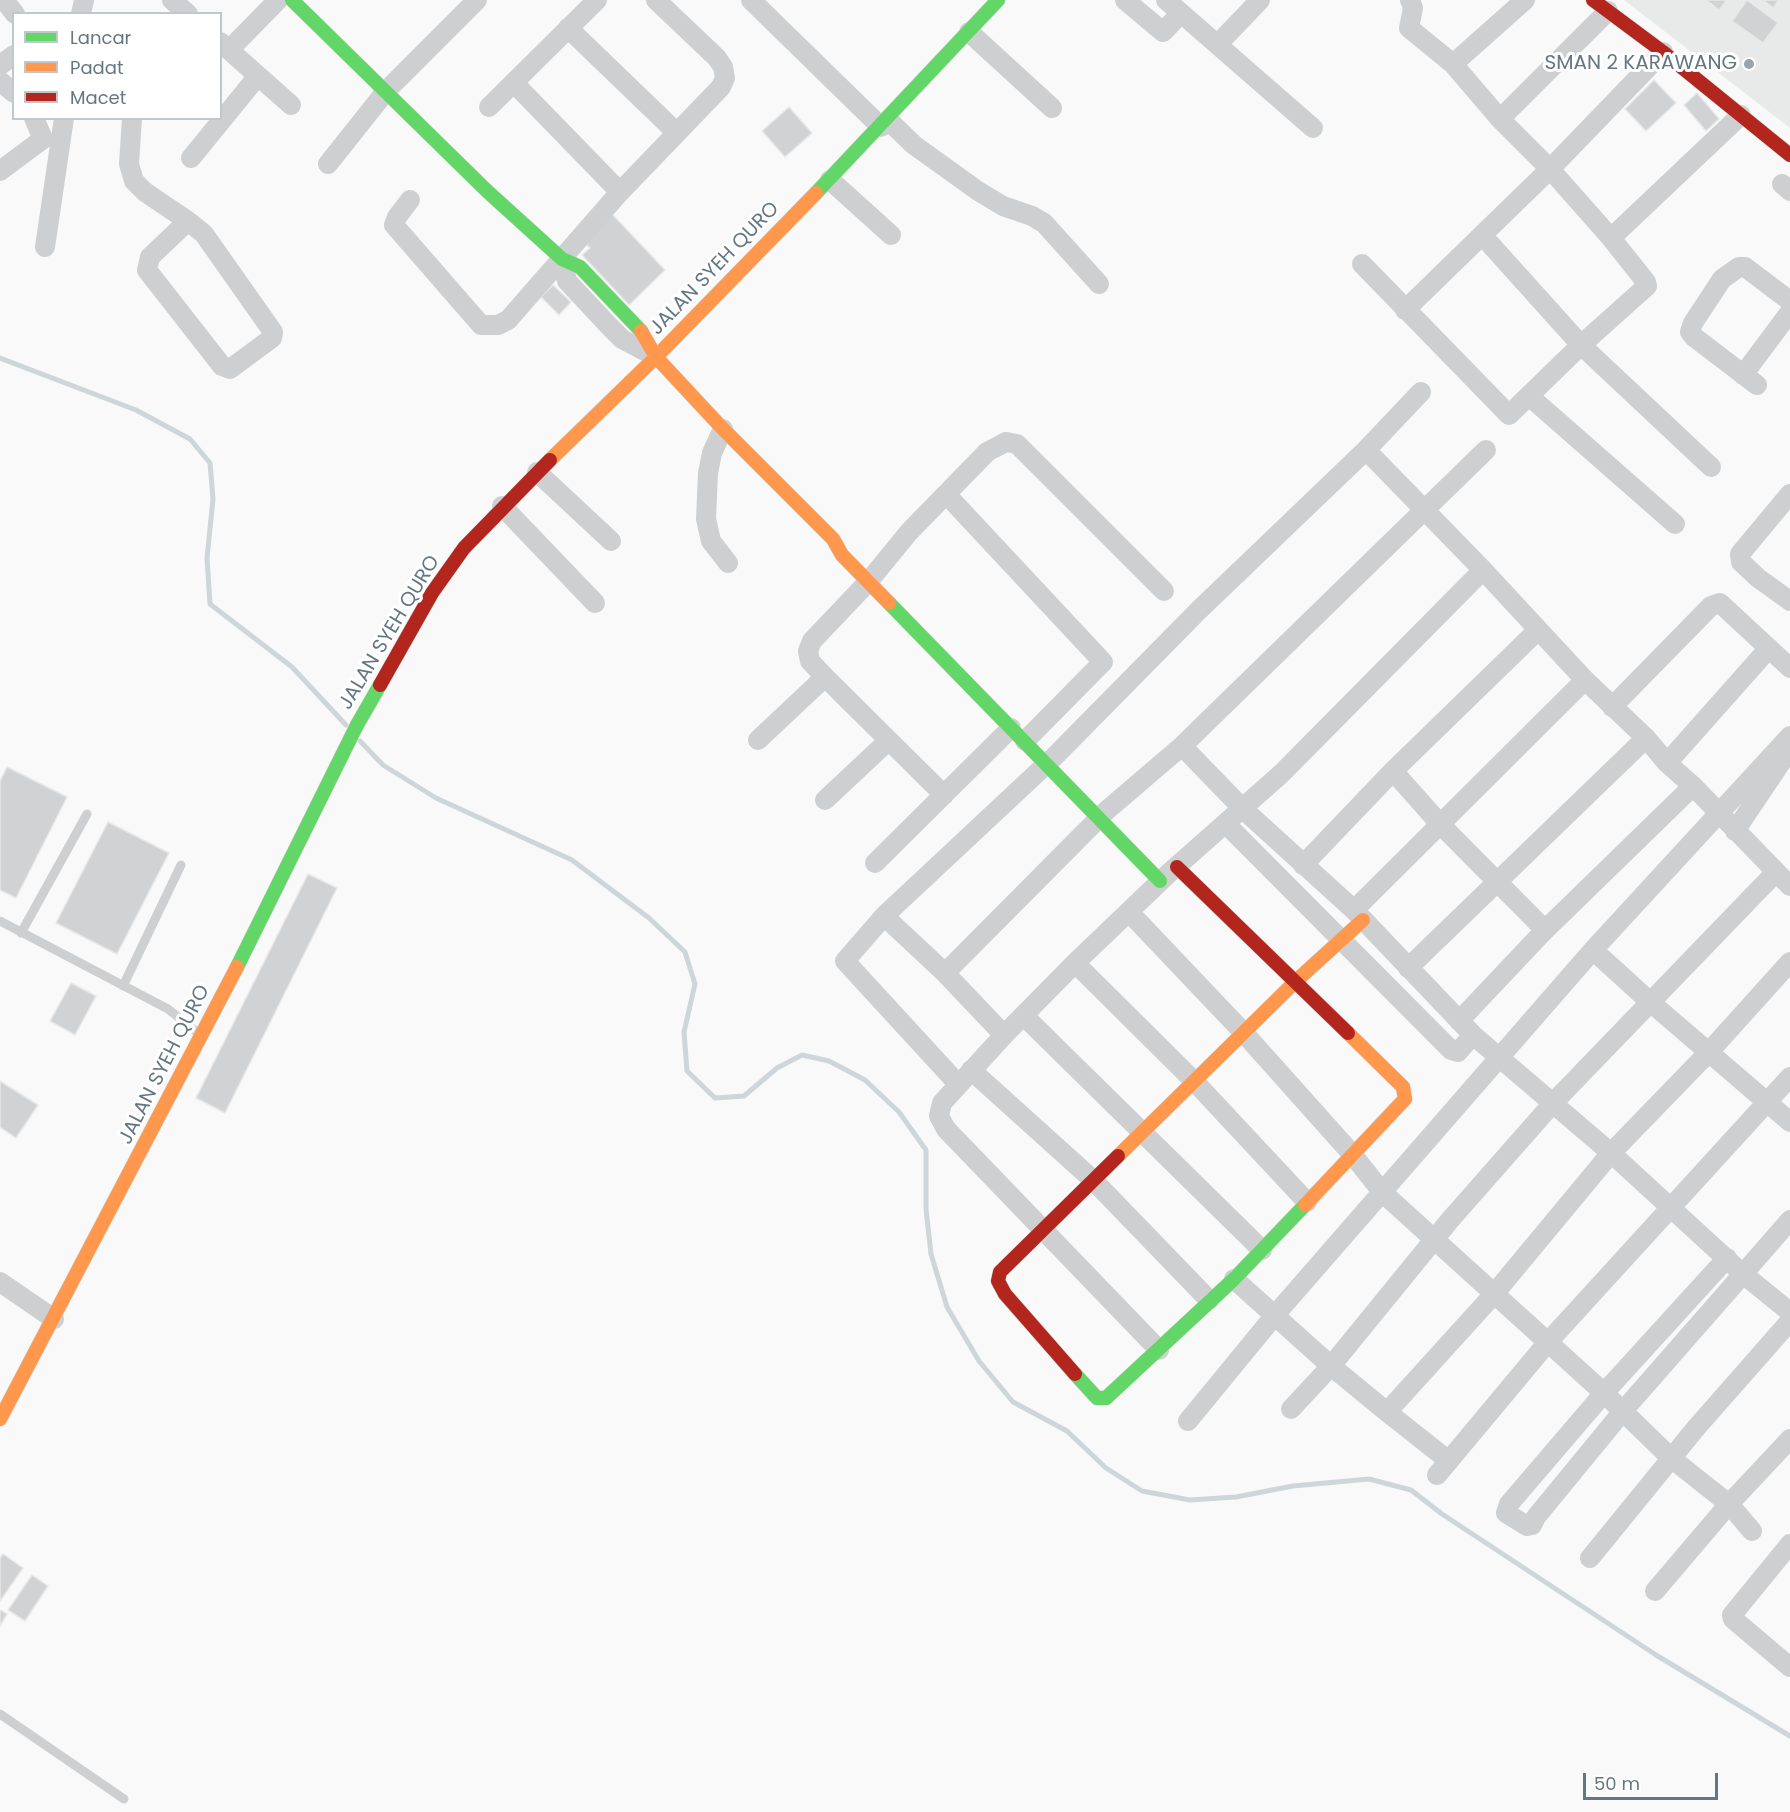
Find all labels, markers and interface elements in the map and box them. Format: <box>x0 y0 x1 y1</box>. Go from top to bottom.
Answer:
legend <box>12 12 222 120</box>
text: Lancar <box>70 25 131 50</box>
place label: SMAN 2 KARAWANG <box>1545 52 1737 76</box>
text: Padat <box>70 55 123 80</box>
marker: SMAN 2 KARAWANG <box>1742 57 1756 71</box>
text: Macet <box>70 85 126 110</box>
street label: JALAN SYEH QURO <box>645 198 785 340</box>
street label: JALAN SYEH QURO <box>334 552 446 714</box>
street label: JALAN SYEH QURO <box>114 981 216 1149</box>
scale bar <box>1586 1761 1721 1799</box>
text: 50 m <box>1594 1771 1640 1796</box>

